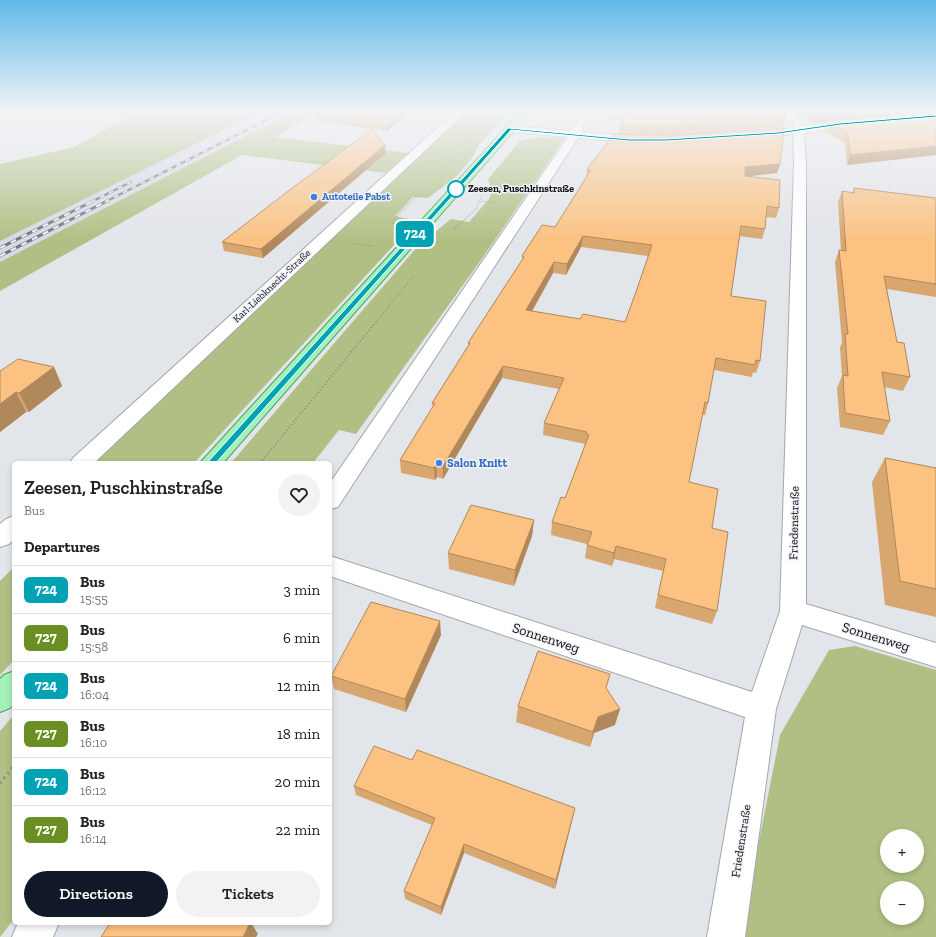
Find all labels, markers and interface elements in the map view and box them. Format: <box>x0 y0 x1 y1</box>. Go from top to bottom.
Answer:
marker: Zeesen, Puschkinstraße <box>447 180 465 198</box>
place label: Zeesen, Puschkinstraße <box>468 183 574 195</box>
place label: Autoteile Pabst <box>322 191 391 203</box>
marker: Autoteile Pabst <box>309 192 319 202</box>
line badge: 724 <box>392 221 438 247</box>
text: 724 <box>404 225 426 242</box>
street label: Karl-Liebknecht-Straße <box>231 247 314 325</box>
place label: Salon Knitt <box>447 456 507 470</box>
marker: Salon Knitt <box>434 458 444 468</box>
button: heart <box>278 474 320 516</box>
text: Zeesen, Puschkinstraße <box>24 476 223 499</box>
street label: Friedenstraße <box>786 486 802 560</box>
text: Bus <box>24 503 45 518</box>
text: Departures <box>24 538 100 556</box>
text: Bus <box>80 573 105 591</box>
text: 724 <box>35 581 57 598</box>
text: 3 min <box>284 581 320 599</box>
text: 15:55 <box>80 591 108 606</box>
street label: Sonnenweg <box>510 619 582 657</box>
street label: Sonnenweg <box>840 619 912 655</box>
text: Bus <box>80 621 105 639</box>
text: 727 <box>35 629 57 646</box>
text: 6 min <box>283 629 320 647</box>
text: 15:58 <box>80 639 108 654</box>
text: Bus <box>80 669 105 687</box>
text: 724 <box>35 677 57 694</box>
text: 12 min <box>277 677 320 695</box>
text: 16:04 <box>80 687 109 702</box>
text: Bus <box>80 717 105 735</box>
text: 727 <box>35 725 57 742</box>
text: 18 min <box>277 725 320 743</box>
text: 16:10 <box>80 735 107 750</box>
text: Bus <box>80 765 105 783</box>
text: 724 <box>35 773 57 790</box>
text: 20 min <box>274 773 320 791</box>
text: 16:12 <box>80 783 107 798</box>
street label: Friedenstraße <box>728 803 754 879</box>
text: Bus <box>80 813 105 831</box>
text: 727 <box>35 821 57 838</box>
text: 22 min <box>275 821 320 839</box>
map controls <box>880 829 924 925</box>
button: + <box>880 829 924 873</box>
text: 16:14 <box>80 831 107 846</box>
button: Directions <box>24 871 168 917</box>
button: Tickets <box>176 871 320 917</box>
button: − <box>880 881 924 925</box>

